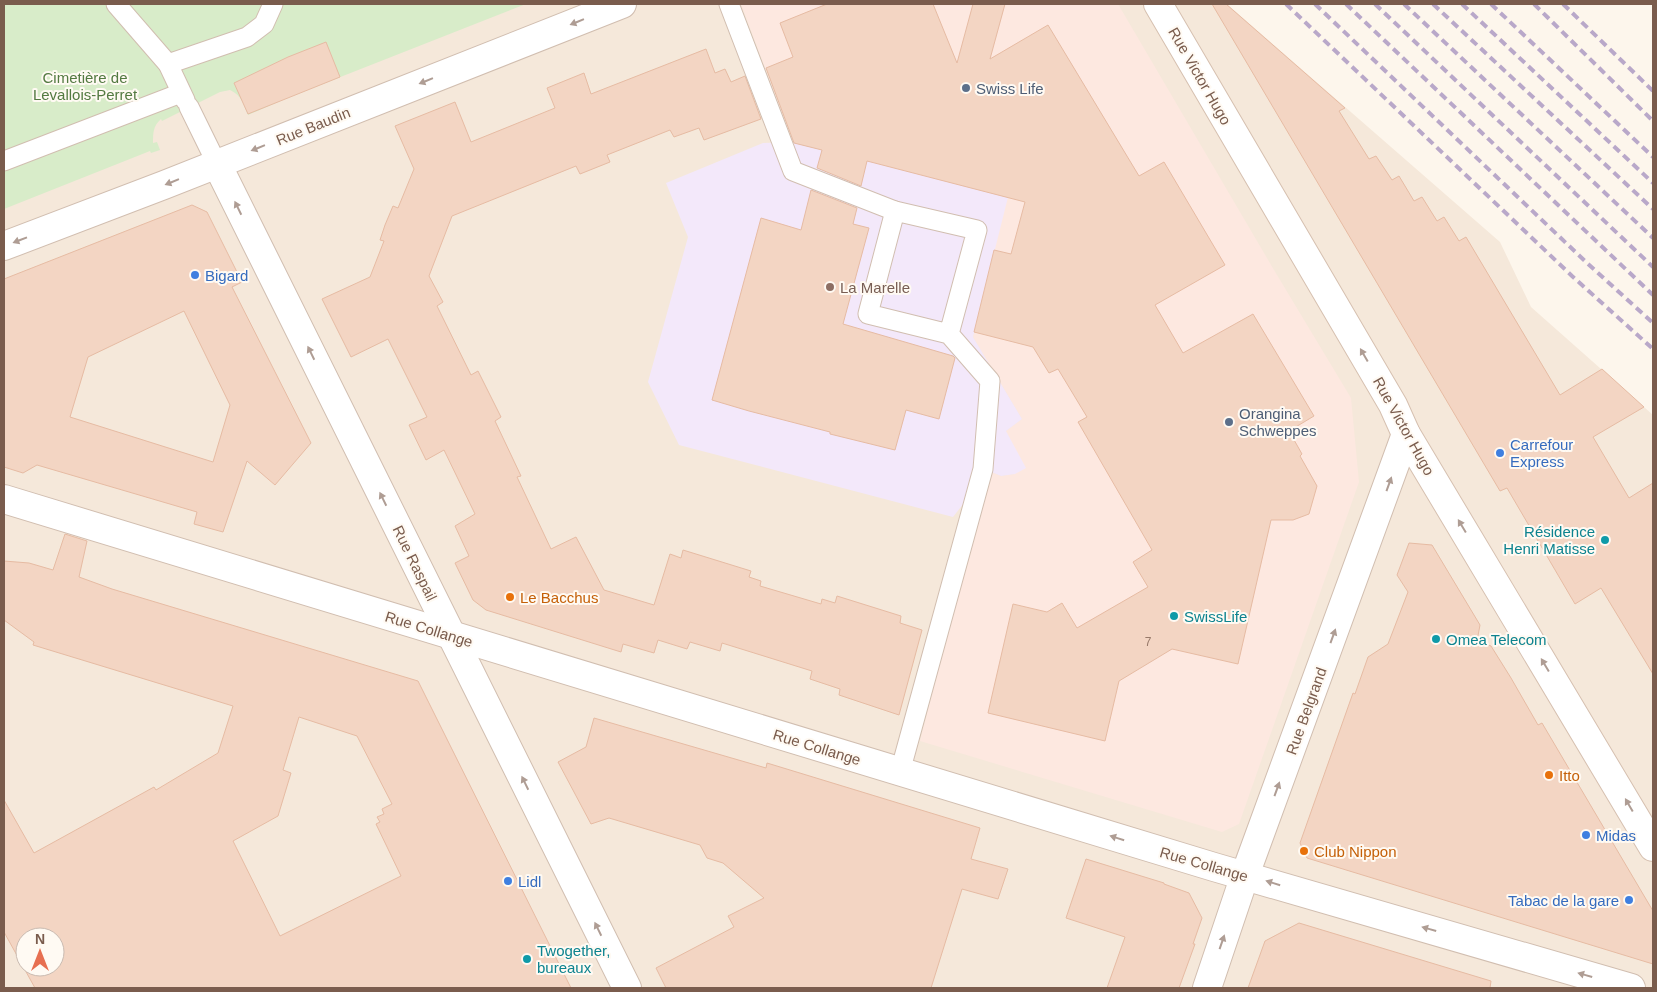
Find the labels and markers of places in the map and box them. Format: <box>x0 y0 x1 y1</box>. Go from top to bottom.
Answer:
place label: Swiss Life <box>976 80 1044 97</box>
marker: Swiss Life <box>960 82 972 94</box>
place label: Bigard <box>205 267 248 284</box>
marker: Bigard <box>189 269 201 281</box>
place label: La Marelle <box>840 279 910 296</box>
marker: La Marelle <box>824 281 836 293</box>
place label: Orangina Schweppes <box>1239 405 1317 439</box>
marker: Orangina Schweppes <box>1223 416 1235 428</box>
place label: Carrefour Express <box>1510 436 1573 470</box>
marker: Carrefour Express <box>1494 447 1506 459</box>
place label: Résidence Henri Matisse <box>1503 523 1595 557</box>
marker: Résidence Henri Matisse <box>1599 534 1611 546</box>
place label: Le Bacchus <box>520 589 598 606</box>
marker: Le Bacchus <box>504 591 516 603</box>
place label: SwissLife <box>1184 608 1247 625</box>
marker: SwissLife <box>1168 610 1180 622</box>
place label: Omea Telecom <box>1446 631 1547 648</box>
marker: Omea Telecom <box>1430 633 1442 645</box>
place label: Itto <box>1559 767 1580 784</box>
marker: Itto <box>1543 769 1555 781</box>
place label: Midas <box>1596 827 1636 844</box>
marker: Midas <box>1580 829 1592 841</box>
place label: Club Nippon <box>1314 843 1397 860</box>
marker: Club Nippon <box>1298 845 1310 857</box>
place label: Lidl <box>518 873 541 890</box>
marker: Lidl <box>502 875 514 887</box>
place label: Tabac de la gare <box>1508 892 1619 909</box>
marker: Tabac de la gare <box>1623 894 1635 906</box>
place label: Twogether, bureaux <box>537 942 610 976</box>
marker: Twogether, bureaux <box>521 953 533 965</box>

